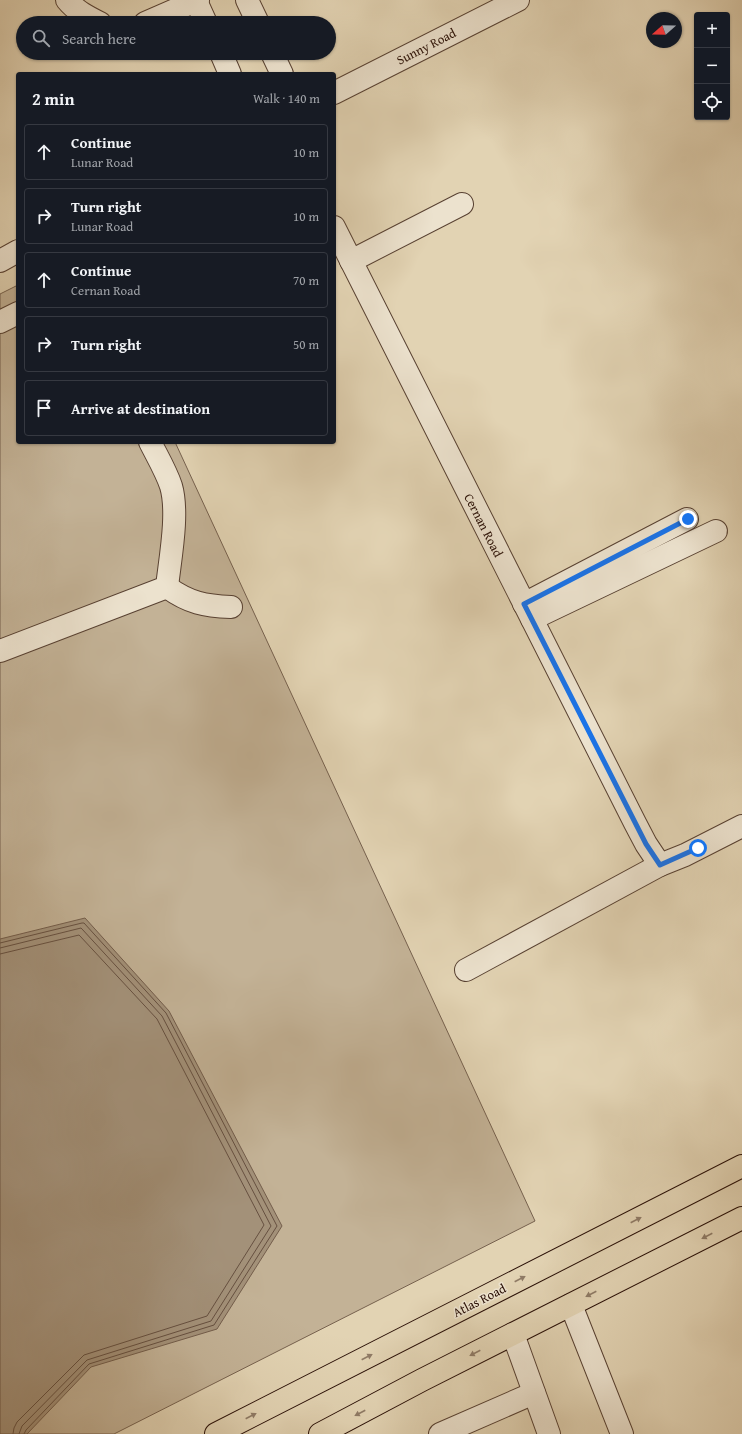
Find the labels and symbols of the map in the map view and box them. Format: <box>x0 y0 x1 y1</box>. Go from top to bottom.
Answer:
north arrow <box>646 12 682 48</box>
street label: Sunny Road <box>393 23 459 70</box>
street label: Cernan Road <box>459 490 508 560</box>
route end <box>679 510 697 528</box>
route start <box>689 839 707 857</box>
one-way arrow <box>630 1217 642 1223</box>
one-way arrow <box>701 1232 713 1239</box>
one-way arrow <box>514 1276 526 1282</box>
street label: Atlas Road <box>449 1279 509 1322</box>
one-way arrow <box>586 1291 597 1297</box>
one-way arrow <box>470 1350 481 1356</box>
one-way arrow <box>361 1354 373 1360</box>
one-way arrow <box>354 1410 366 1416</box>
one-way arrow <box>245 1413 257 1419</box>

